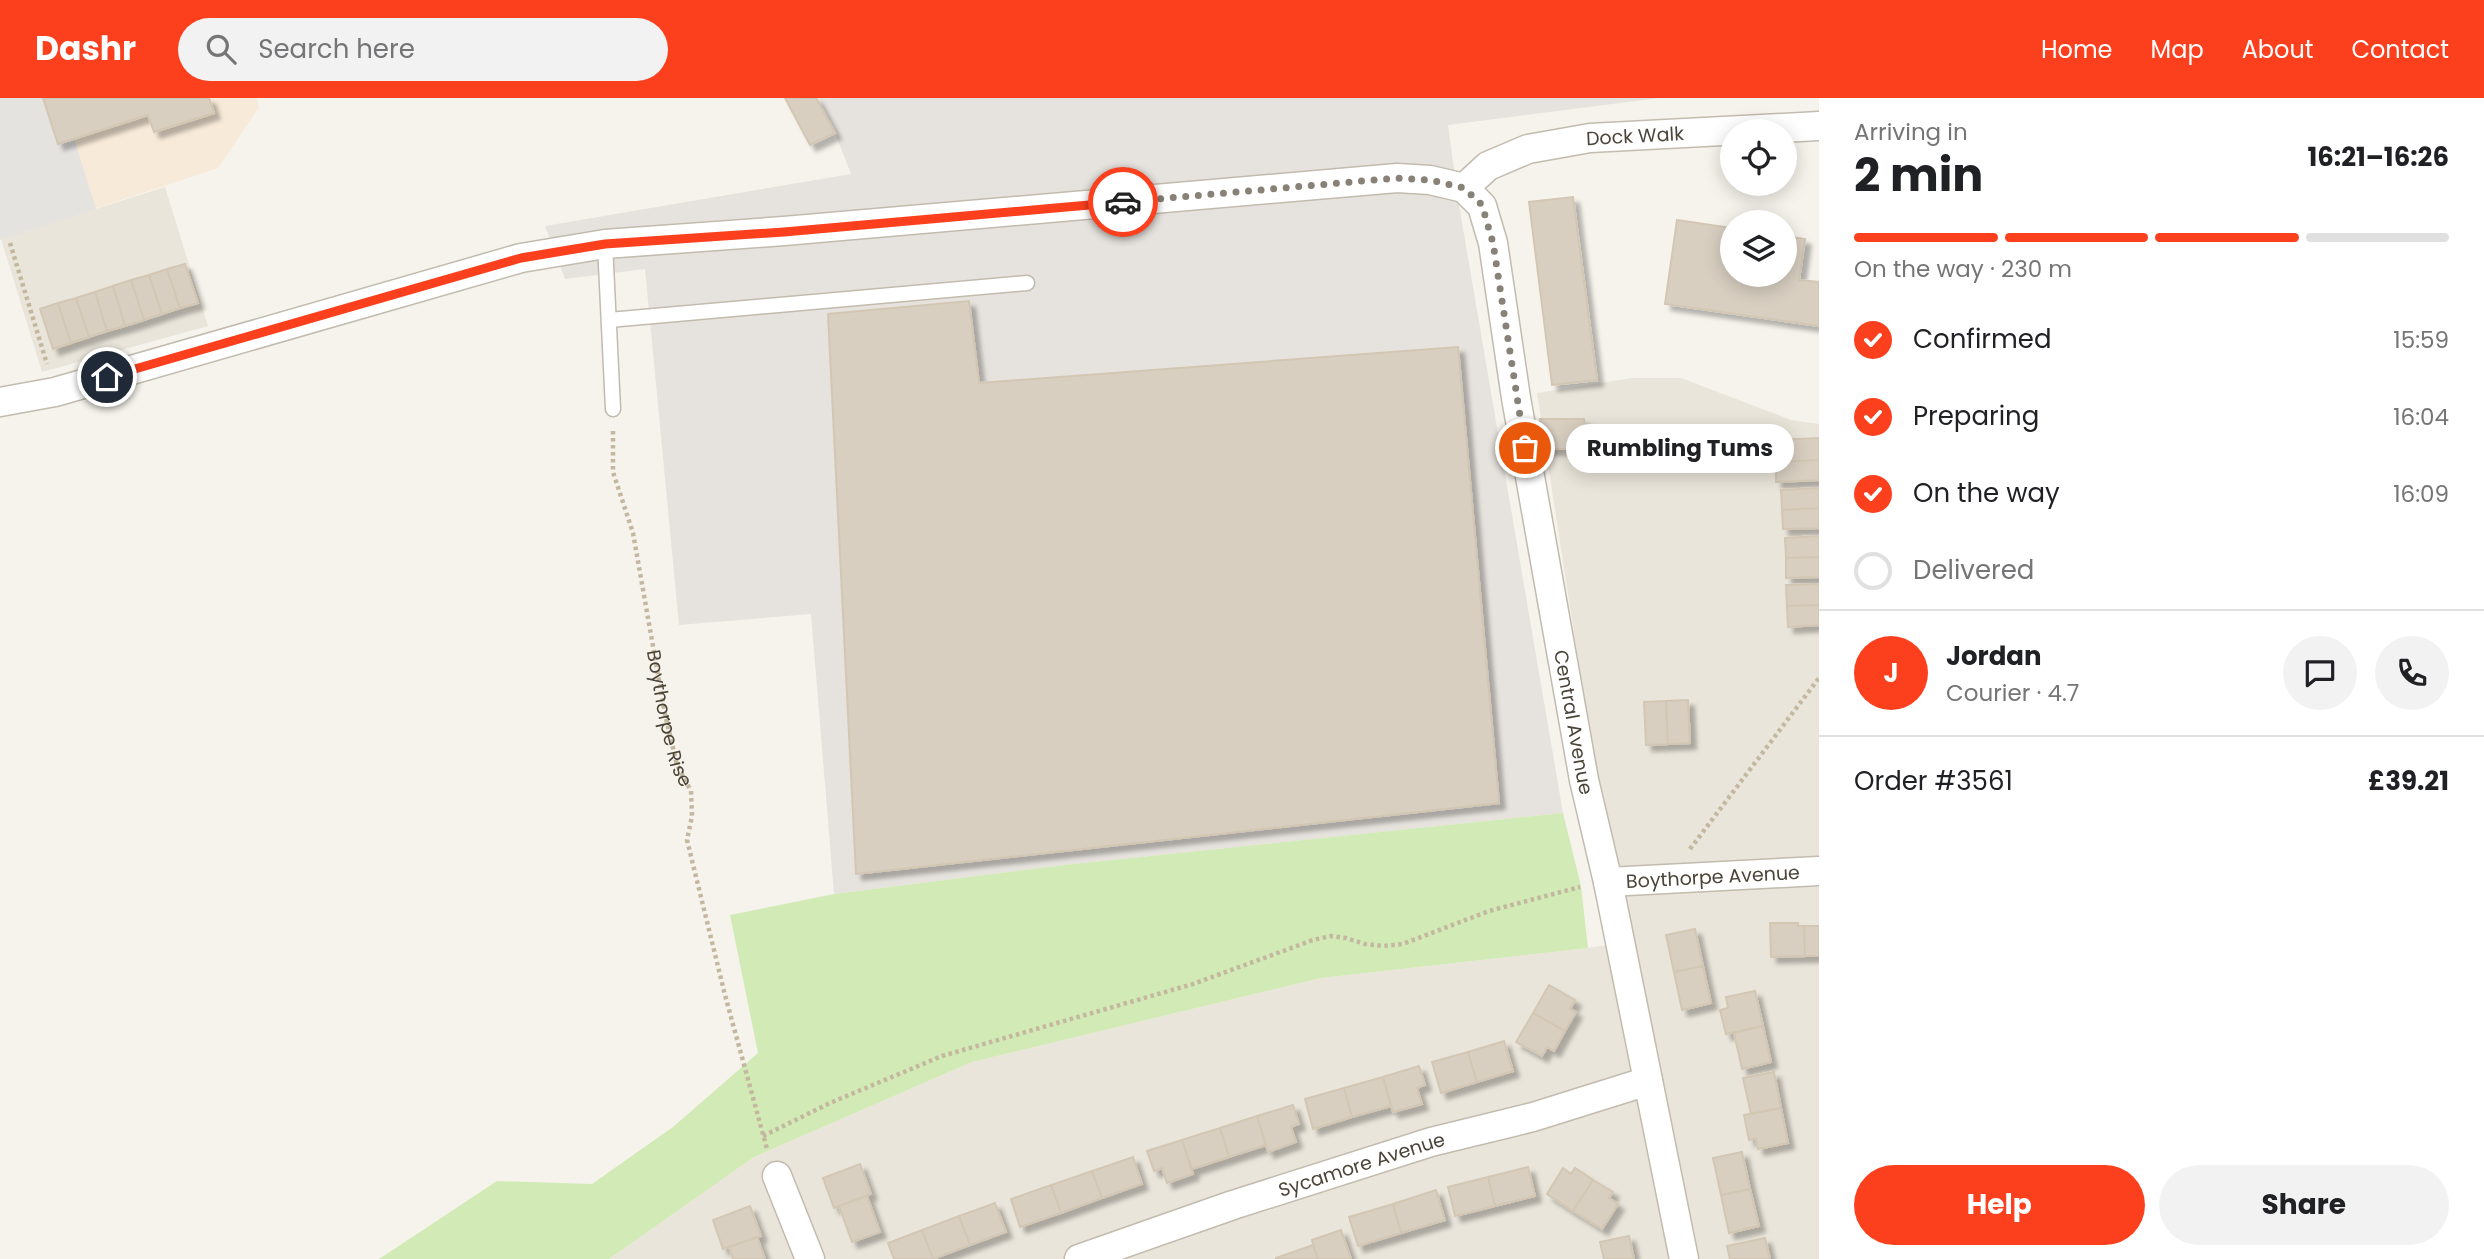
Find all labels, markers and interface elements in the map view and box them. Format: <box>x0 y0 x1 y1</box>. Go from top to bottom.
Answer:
search box <box>178 18 668 81</box>
text: Dashr <box>35 25 136 72</box>
icon: search <box>202 30 240 68</box>
text: Search here <box>258 31 415 67</box>
text: Home <box>2041 33 2113 66</box>
text: Map <box>2151 33 2204 66</box>
text: About <box>2242 33 2313 66</box>
text: Contact <box>2351 33 2449 66</box>
text: Arriving in <box>1854 116 1968 148</box>
map controls <box>1720 119 1797 287</box>
button: locate <box>1720 119 1797 196</box>
street label: Dock Walk <box>1585 120 1685 152</box>
text: 16:21–16:26 <box>2307 139 2449 175</box>
text: 2 min <box>1854 143 1983 207</box>
courier <box>1088 167 1158 237</box>
icon: car <box>1104 183 1142 221</box>
button: layers <box>1720 210 1797 287</box>
text: On the way · 230 m <box>1854 253 2072 285</box>
icon: check <box>1854 321 1892 359</box>
text: Confirmed <box>1913 321 2051 357</box>
text: 15:59 <box>2393 324 2449 356</box>
pin <box>77 347 137 407</box>
icon: home <box>88 358 126 396</box>
icon: check <box>1854 398 1892 436</box>
text: Preparing <box>1913 398 2039 434</box>
text: 16:04 <box>2393 401 2449 433</box>
pin <box>1495 418 1555 478</box>
callout: Rumbling Tums <box>1567 424 1795 472</box>
icon: bag <box>1506 429 1544 467</box>
text: Rumbling Tums <box>1587 432 1773 464</box>
icon: check <box>1854 475 1892 513</box>
text: On the way <box>1913 475 2060 511</box>
text: 16:09 <box>2393 478 2449 510</box>
text: Delivered <box>1913 552 2034 588</box>
button: chat <box>2283 636 2357 710</box>
button: phone <box>2375 636 2449 710</box>
text: Jordan <box>1946 638 2042 674</box>
street label: Boythorpe Rise <box>640 647 700 792</box>
street label: Central Avenue <box>1548 648 1600 797</box>
text: J <box>1883 655 1899 691</box>
text: Courier · 4.7 <box>1946 677 2079 709</box>
text: Order #3561 <box>1854 763 2013 799</box>
text: £39.21 <box>2368 763 2449 799</box>
street label: Boythorpe Avenue <box>1625 859 1800 895</box>
street label: Sycamore Avenue <box>1275 1126 1448 1203</box>
button: Help <box>1854 1165 2145 1245</box>
button: Share <box>2159 1165 2449 1245</box>

